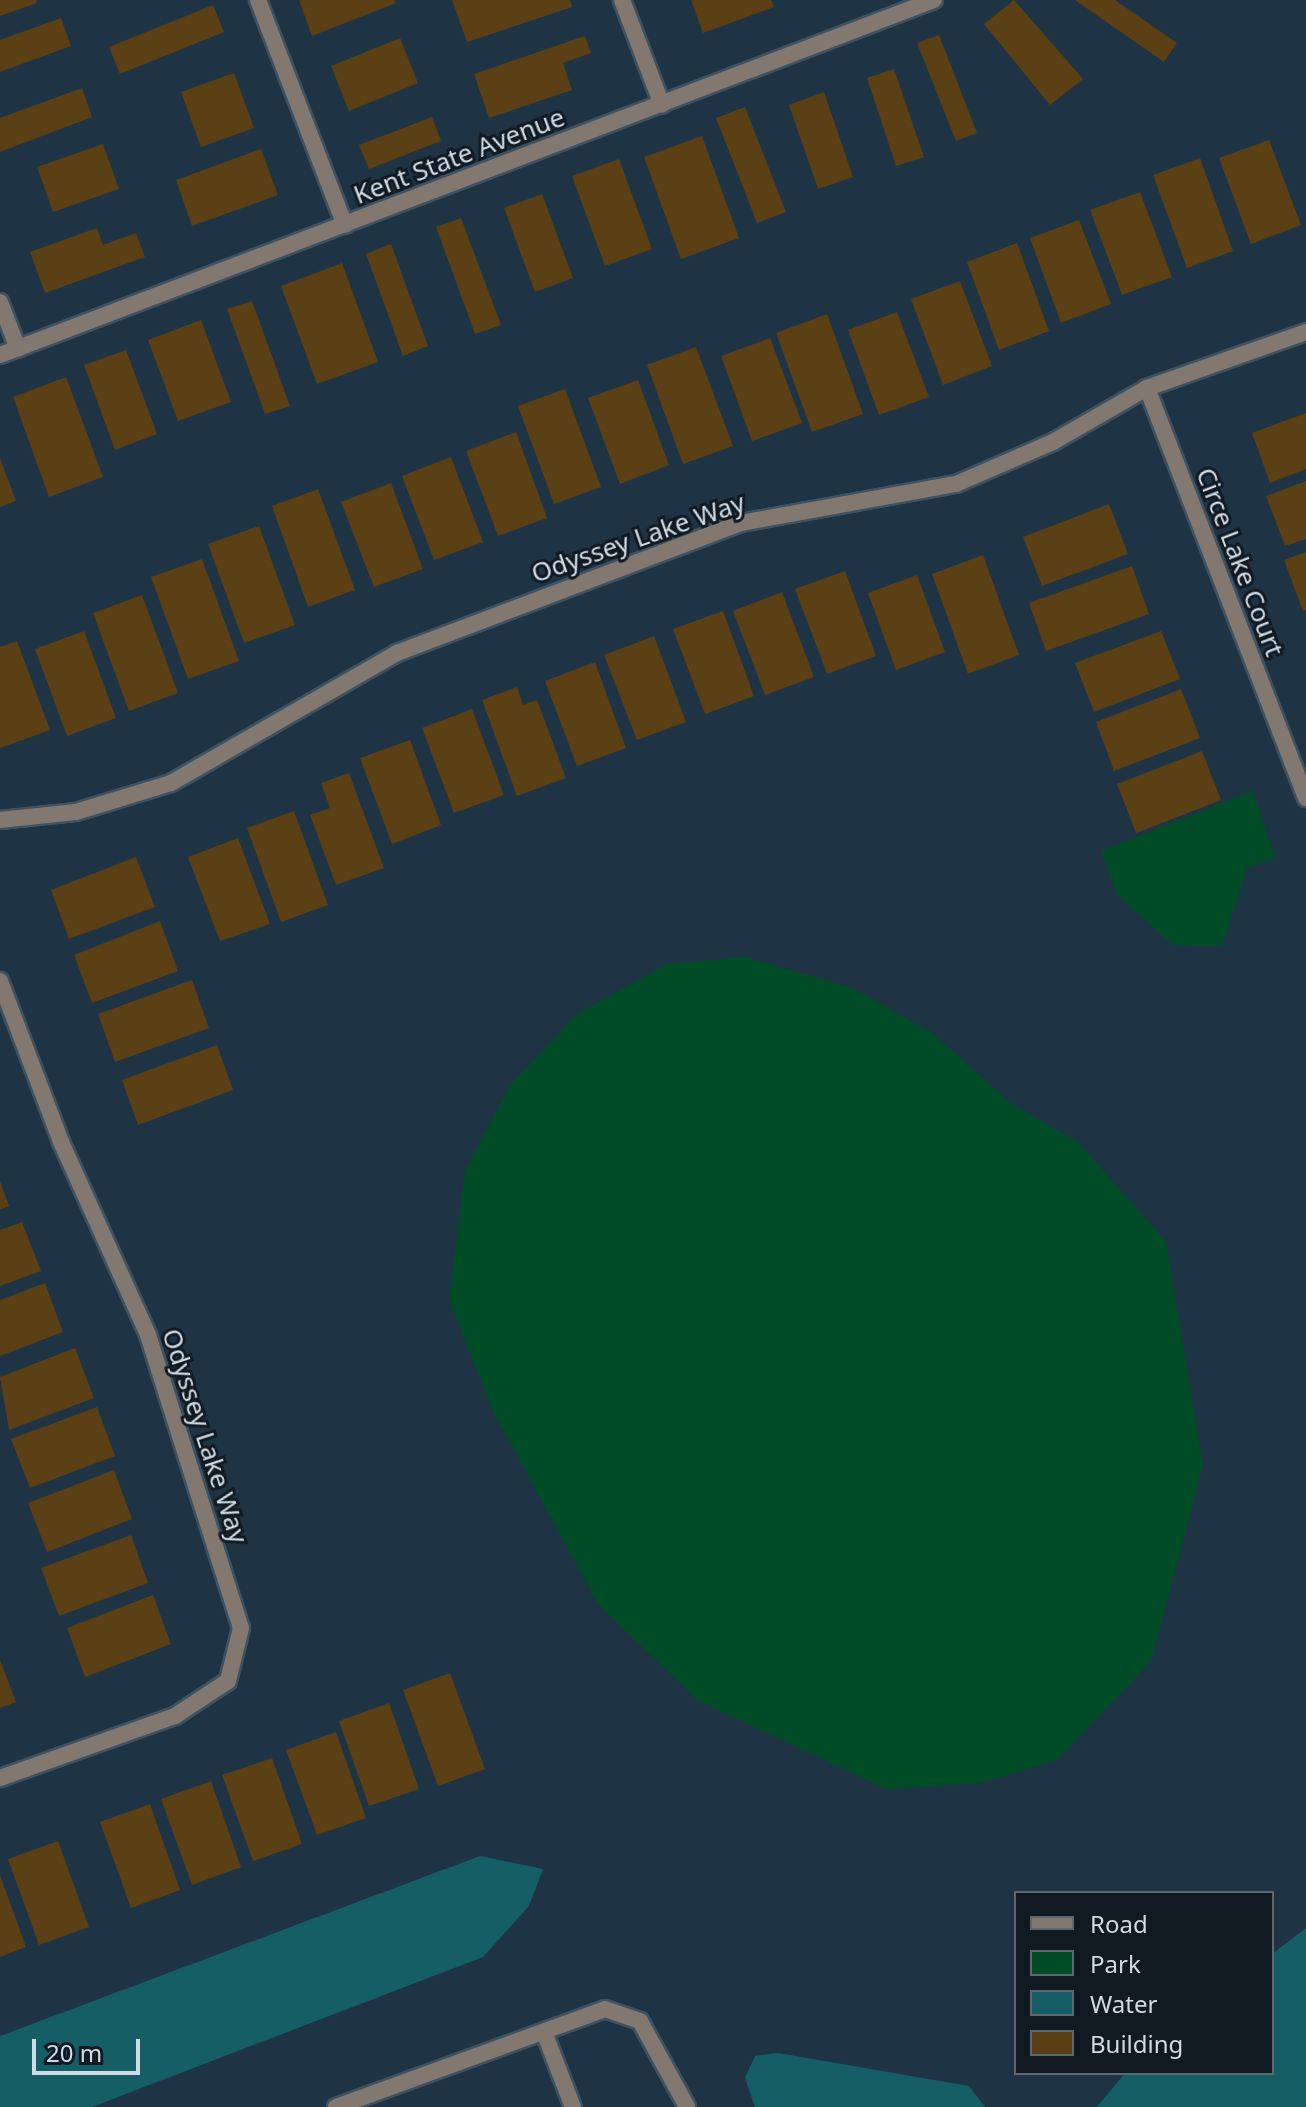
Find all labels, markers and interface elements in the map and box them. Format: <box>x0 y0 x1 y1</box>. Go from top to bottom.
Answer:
street label: Kent State Avenue <box>349 101 569 211</box>
street label: Circe Lake Court <box>1190 463 1290 661</box>
street label: Odyssey Lake Way <box>527 487 749 589</box>
street label: Odyssey Lake Way <box>156 1325 254 1547</box>
legend <box>1014 1891 1274 2075</box>
text: Road <box>1090 1907 1148 1940</box>
text: Park <box>1090 1947 1141 1980</box>
text: Water <box>1090 1987 1157 2020</box>
scale bar <box>36 2023 144 2073</box>
text: Building <box>1090 2027 1183 2060</box>
text: 20 m <box>46 2036 102 2069</box>

